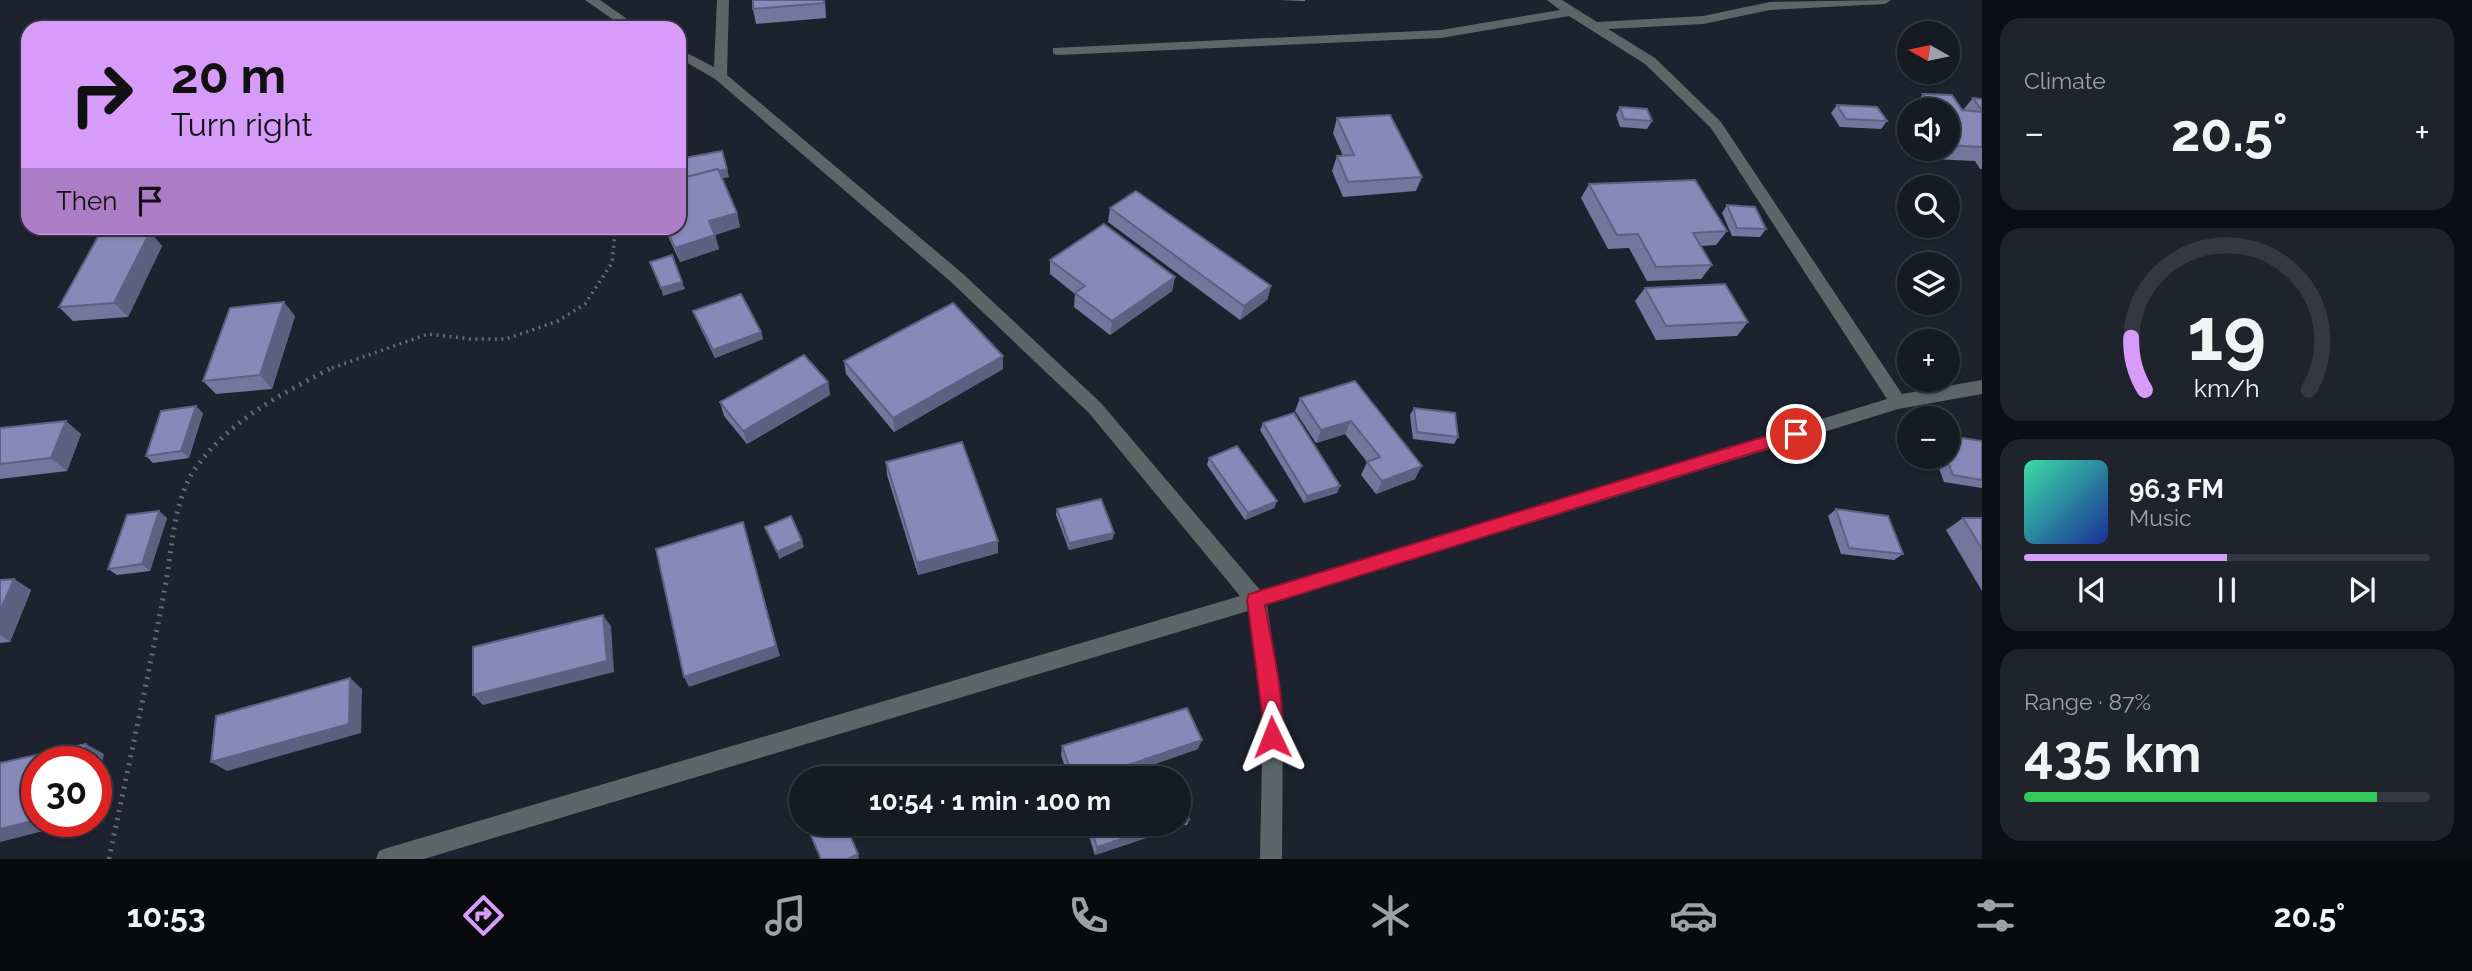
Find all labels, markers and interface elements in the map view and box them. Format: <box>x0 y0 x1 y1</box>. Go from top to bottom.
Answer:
north arrow <box>1897 21 1960 84</box>
map controls <box>1897 21 1960 469</box>
text: 20 m <box>171 47 286 104</box>
icon: right <box>56 49 147 140</box>
text: Climate <box>2024 67 2106 94</box>
button: sound <box>1897 98 1960 161</box>
text: 20.5° <box>2171 102 2288 163</box>
text: Turn right <box>171 106 312 143</box>
text: − <box>2024 110 2044 155</box>
text: + <box>2414 110 2430 155</box>
button: search <box>1897 175 1960 238</box>
icon: arrive <box>131 182 169 220</box>
text: Then <box>56 186 117 216</box>
button: layers <box>1897 252 1960 315</box>
text: 19 <box>2188 293 2266 378</box>
button: + <box>1897 329 1960 392</box>
text: km/h <box>2194 373 2260 403</box>
pin <box>1766 404 1826 464</box>
button: − <box>1897 406 1960 469</box>
icon: arrive <box>1777 415 1815 453</box>
text: 96.3 FM <box>2129 474 2224 504</box>
text: Music <box>2129 504 2192 531</box>
icon: previous <box>2073 571 2111 609</box>
icon: pause <box>2208 571 2246 609</box>
icon: next <box>2343 571 2381 609</box>
text: Range · 87% <box>2024 688 2151 715</box>
position arrow <box>1235 700 1309 774</box>
text: 435 km <box>2024 723 2201 784</box>
speed limit sign: 30 <box>21 746 112 837</box>
text: 10:54 · 1 min · 100 m <box>869 786 1111 816</box>
icon: directions <box>459 891 508 940</box>
icon: music <box>761 891 810 940</box>
icon: phone <box>1064 891 1113 940</box>
icon: climate <box>1366 891 1415 940</box>
icon: car <box>1669 891 1718 940</box>
icon: filters <box>1971 891 2020 940</box>
text: 10:53 <box>127 897 206 934</box>
text: 20.5° <box>2274 897 2345 934</box>

